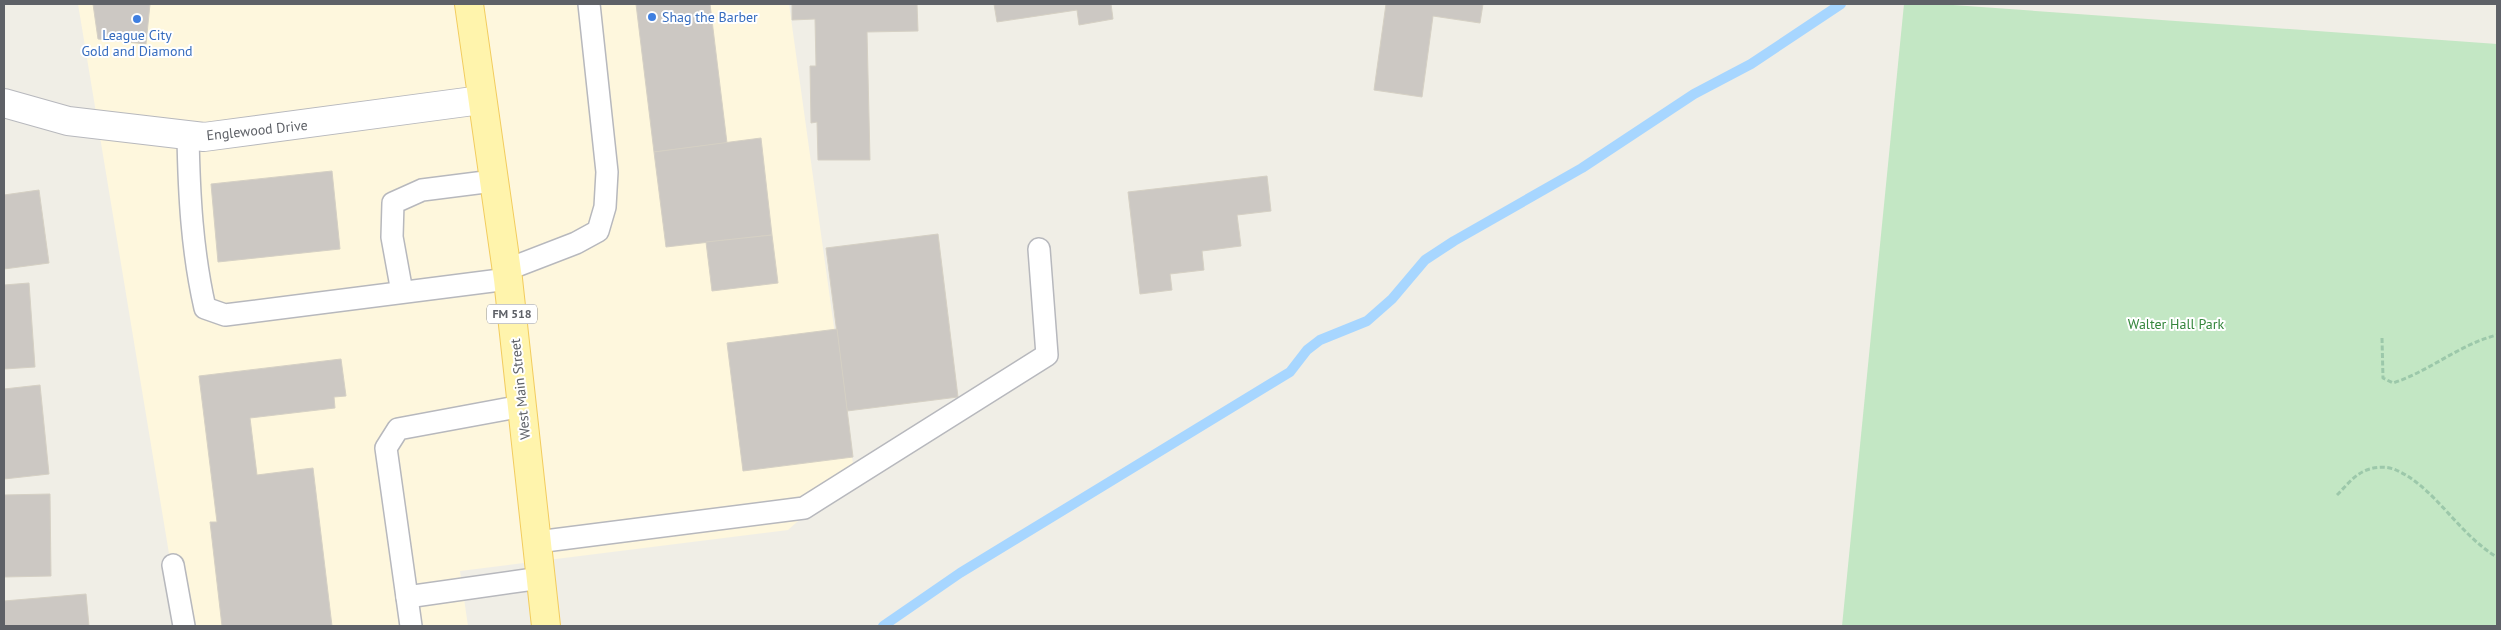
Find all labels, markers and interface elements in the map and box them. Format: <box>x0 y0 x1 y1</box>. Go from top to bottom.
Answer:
place label: Shag the Barber <box>662 8 758 26</box>
marker: Shag the Barber <box>646 11 658 23</box>
marker: League City Gold and Diamond <box>131 13 143 25</box>
place label: League City Gold and Diamond <box>81 26 193 60</box>
street label: Englewood Drive <box>206 116 308 144</box>
road number: FM 518 <box>487 304 537 324</box>
park label: Walter Hall Park <box>2128 315 2224 333</box>
street label: West Main Street <box>506 337 534 440</box>

